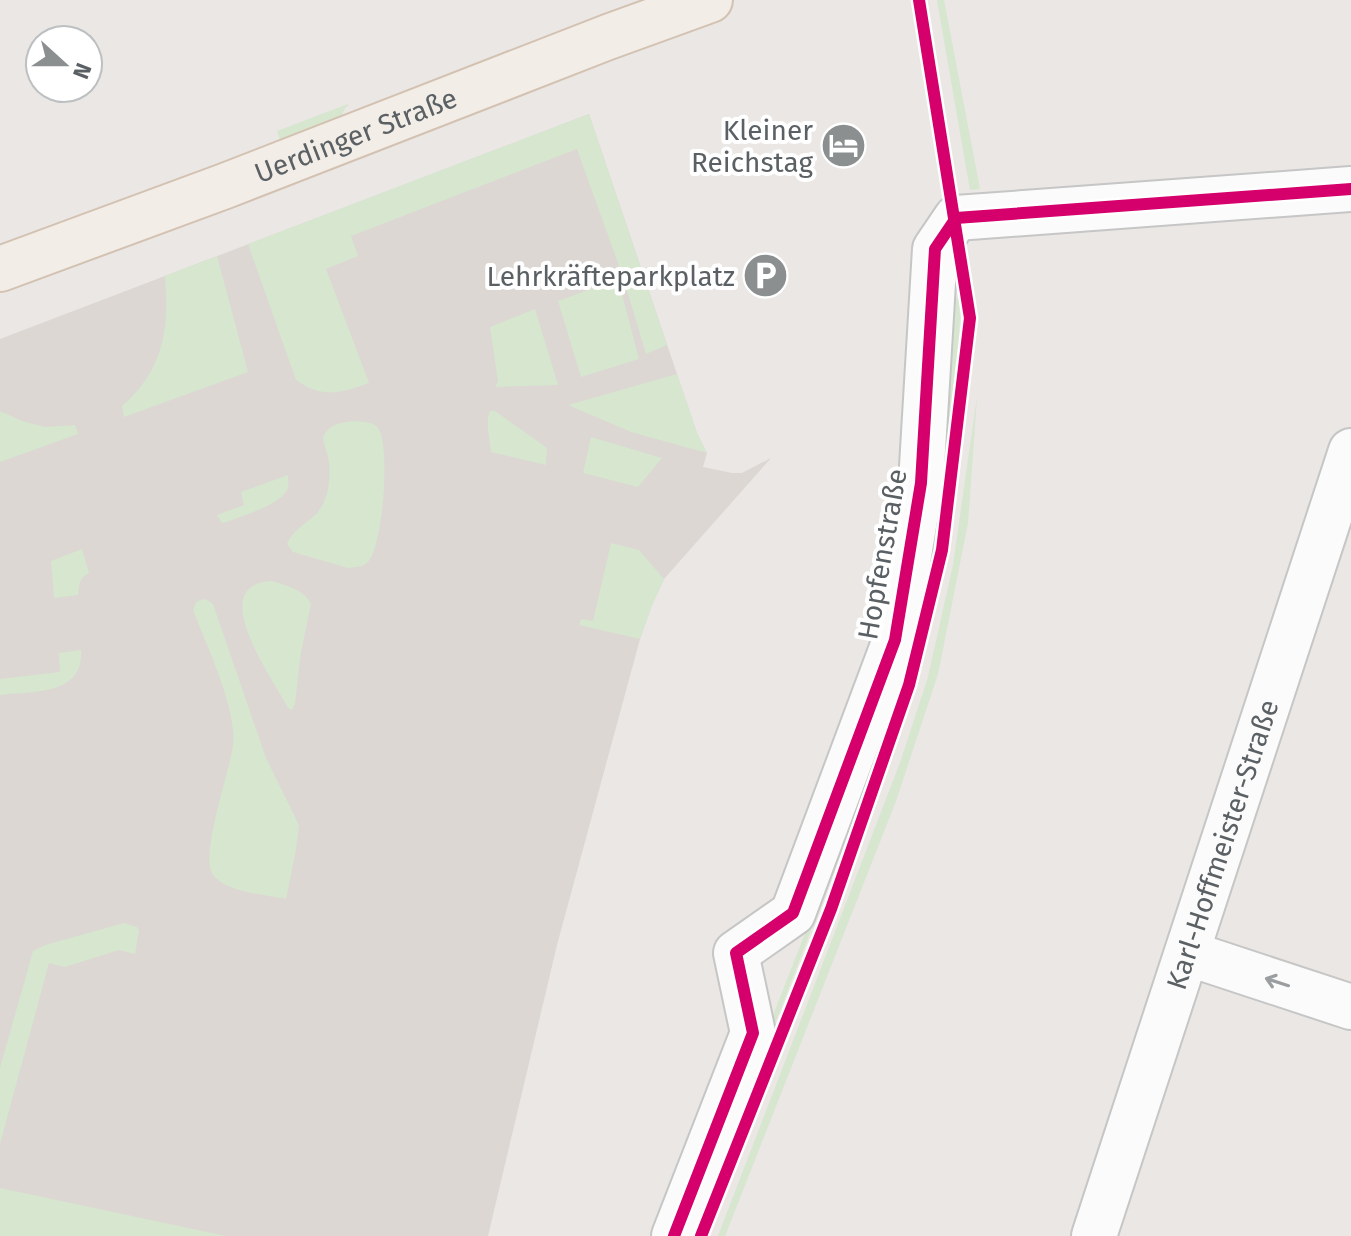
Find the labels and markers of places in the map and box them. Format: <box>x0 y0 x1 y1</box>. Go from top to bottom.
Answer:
place label: Kleiner Reichstag <box>691 114 813 179</box>
hotel icon: Kleiner Reichstag <box>820 122 868 170</box>
parking icon: Lehrkräfteparkplatz <box>742 252 790 300</box>
place label: Lehrkräfteparkplatz <box>487 260 735 293</box>

